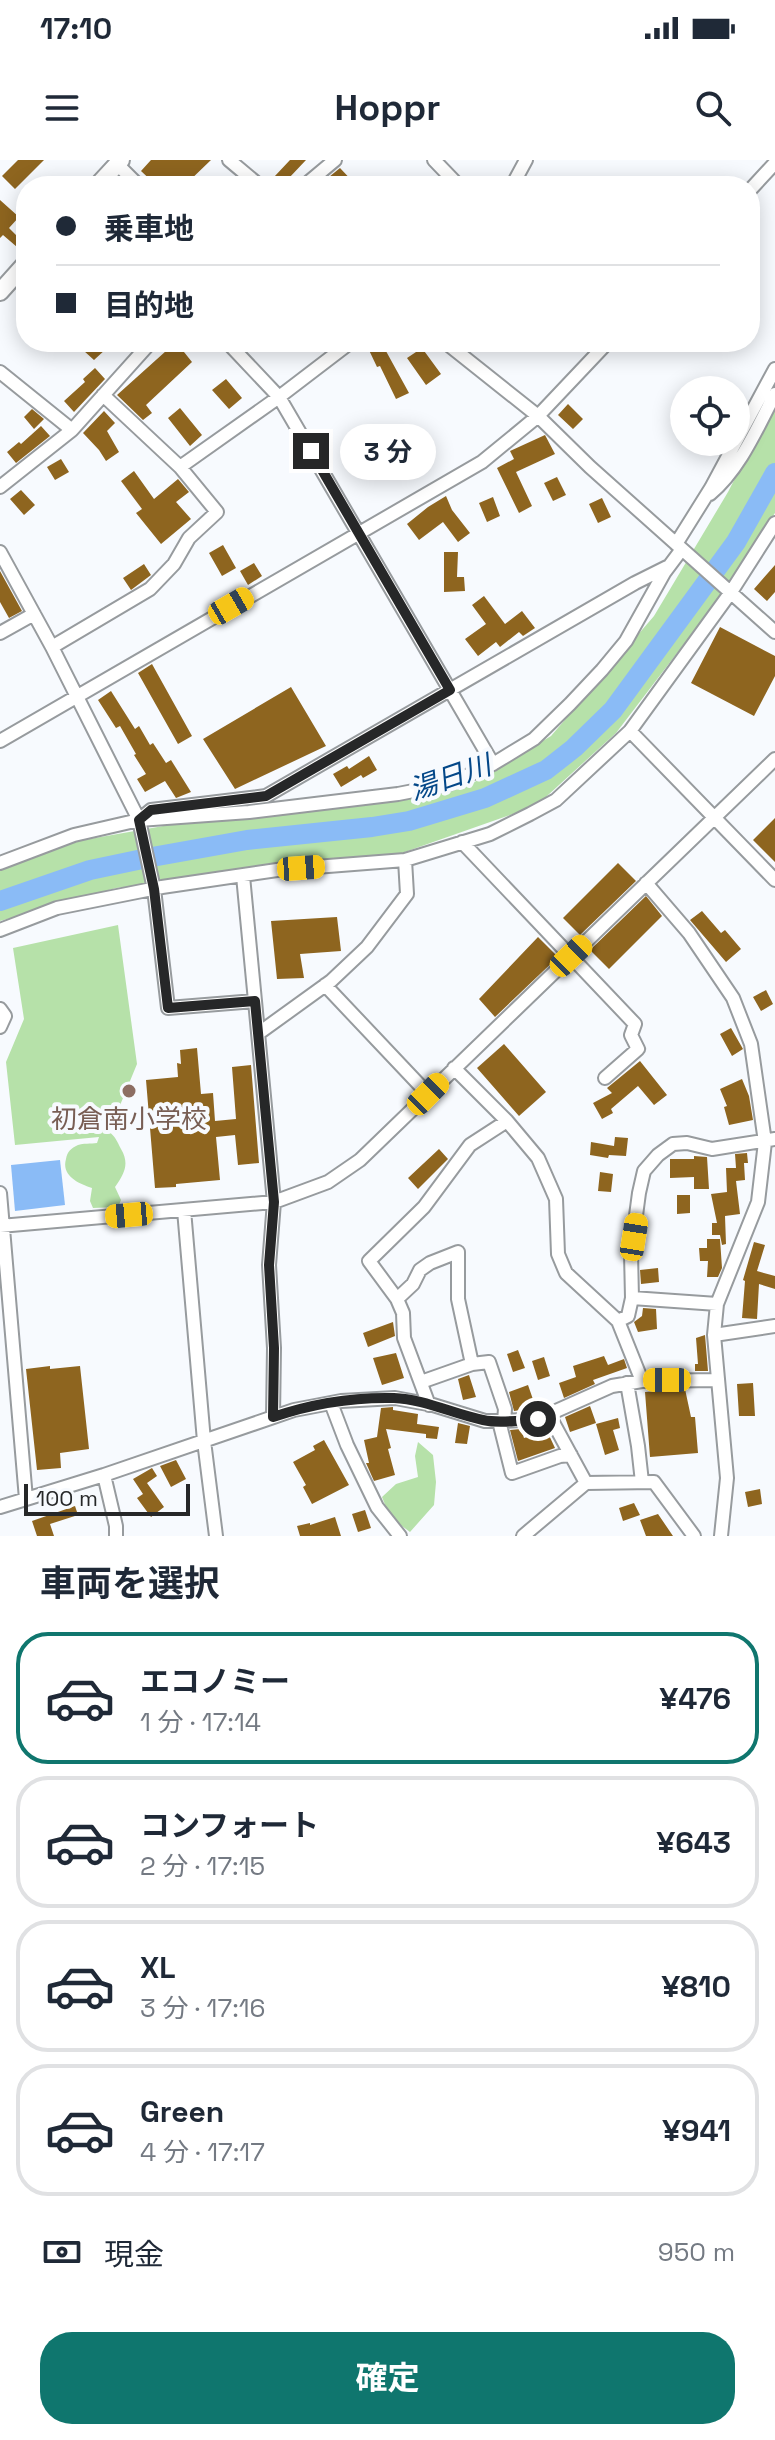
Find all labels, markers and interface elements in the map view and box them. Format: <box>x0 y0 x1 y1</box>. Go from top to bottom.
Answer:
text: 17:10 <box>40 9 112 48</box>
text: Hoppr <box>335 85 440 131</box>
icon: menu <box>40 86 84 130</box>
icon: search <box>691 86 735 130</box>
text: 乗車地 <box>104 209 194 248</box>
text: 目的地 <box>104 286 194 325</box>
map controls <box>670 376 750 456</box>
button: locate <box>670 376 750 456</box>
callout: 3 分 <box>339 423 435 479</box>
route end <box>293 433 329 469</box>
text: 3 分 <box>364 435 412 469</box>
car <box>204 584 258 628</box>
water label: 湯日川 <box>404 745 498 808</box>
car <box>276 854 326 882</box>
car <box>545 931 597 981</box>
car <box>403 1069 453 1119</box>
marker: 初倉南小学校 <box>120 1082 138 1100</box>
place label: 初倉南小学校 <box>51 1102 207 1136</box>
car <box>104 1201 154 1229</box>
car <box>618 1211 650 1263</box>
car <box>643 1368 691 1392</box>
route start <box>520 1401 556 1437</box>
scale bar <box>24 1480 190 1516</box>
text: 100 m <box>36 1484 98 1512</box>
text: 車両を選択 <box>40 1561 220 1607</box>
icon: car <box>44 1662 116 1734</box>
text: エコノミー <box>140 1662 290 1701</box>
text: ¥476 <box>660 1679 731 1718</box>
text: 1 分 · 17:14 <box>140 1705 261 1739</box>
icon: car <box>44 1806 116 1878</box>
text: コンフォート <box>140 1806 319 1845</box>
text: ¥643 <box>657 1823 731 1862</box>
text: 2 分 · 17:15 <box>140 1849 265 1883</box>
text: XL <box>140 1948 176 1987</box>
icon: car <box>44 1950 116 2022</box>
text: ¥810 <box>661 1967 731 2006</box>
text: 3 分 · 17:16 <box>140 1991 266 2025</box>
text: Green <box>140 2092 224 2131</box>
icon: car <box>44 2094 116 2166</box>
text: ¥941 <box>662 2111 731 2150</box>
text: 4 分 · 17:17 <box>140 2135 265 2169</box>
icon: cash <box>40 2230 84 2274</box>
text: 現金 <box>104 2235 164 2274</box>
text: 950 m <box>658 2235 735 2269</box>
button: 確定 <box>40 2332 735 2424</box>

